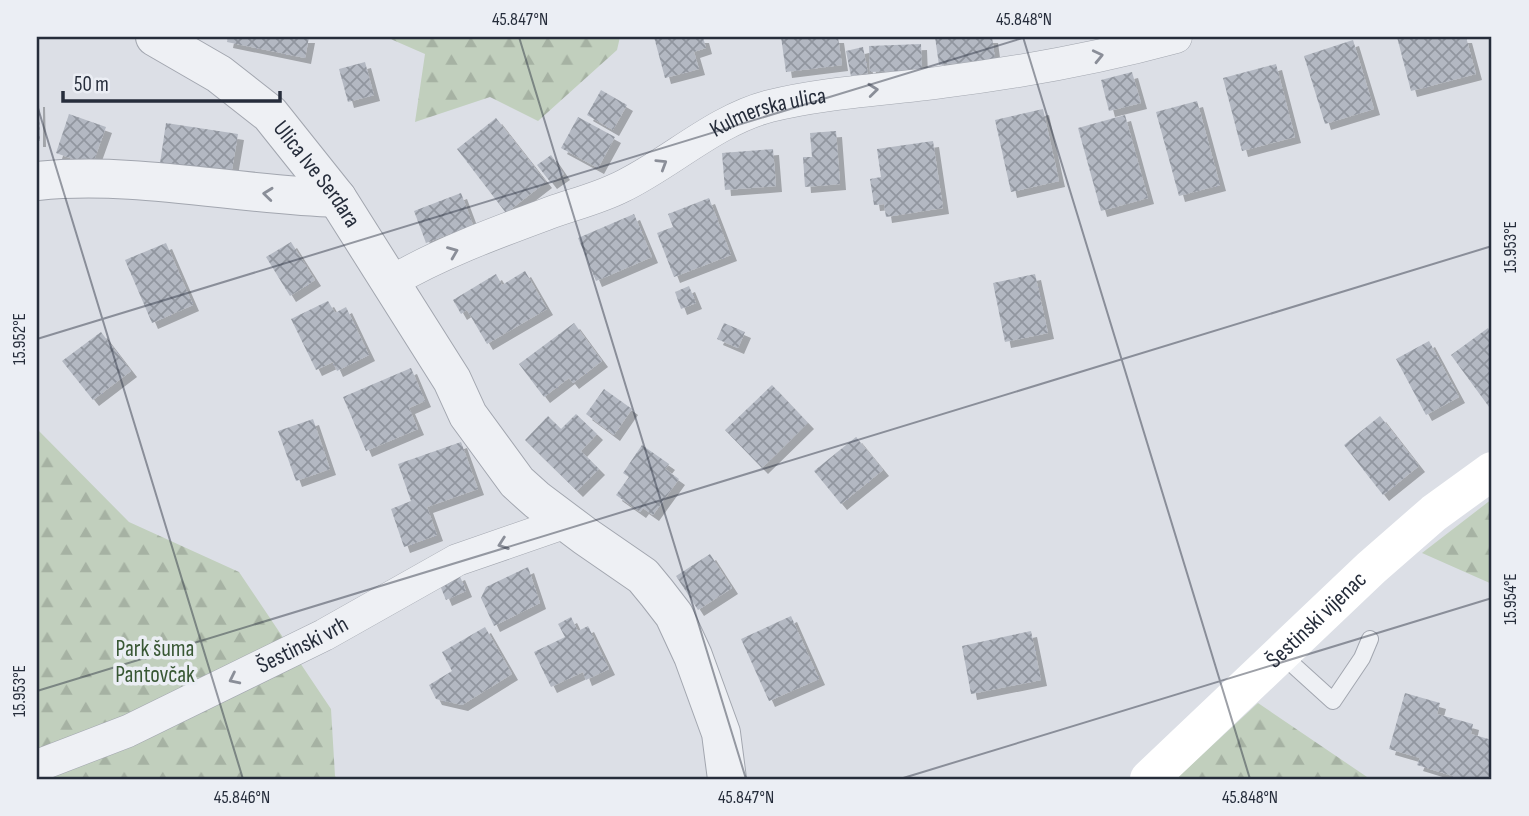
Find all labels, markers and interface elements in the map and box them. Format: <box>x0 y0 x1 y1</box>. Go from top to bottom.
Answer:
text: 45.847°N <box>492 9 548 30</box>
text: 45.848°N <box>996 9 1052 30</box>
one-way arrow <box>1092 50 1104 65</box>
scale bar <box>63 60 280 104</box>
text: 50 m <box>74 72 109 97</box>
street label: Kulmerska ulica <box>705 82 828 144</box>
one-way arrow <box>867 82 879 97</box>
street label: Ulica Ive Serdara <box>267 115 366 233</box>
one-way arrow <box>654 160 667 173</box>
one-way arrow <box>263 186 274 201</box>
text: 15.953°E <box>1500 221 1521 273</box>
one-way arrow <box>445 246 458 260</box>
text: 15.952°E <box>9 313 30 365</box>
one-way arrow <box>497 536 509 550</box>
street label: Šestinski vijenac <box>1260 566 1372 674</box>
text: 15.954°E <box>1500 573 1521 625</box>
street label: Šestinski vrh <box>252 610 353 680</box>
park label: Park šuma Pantovčak <box>115 635 195 689</box>
text: 15.953°E <box>9 665 30 717</box>
one-way arrow <box>229 670 241 684</box>
text: 45.846°N <box>214 787 270 808</box>
text: 45.847°N <box>718 787 774 808</box>
text: 45.848°N <box>1222 787 1278 808</box>

